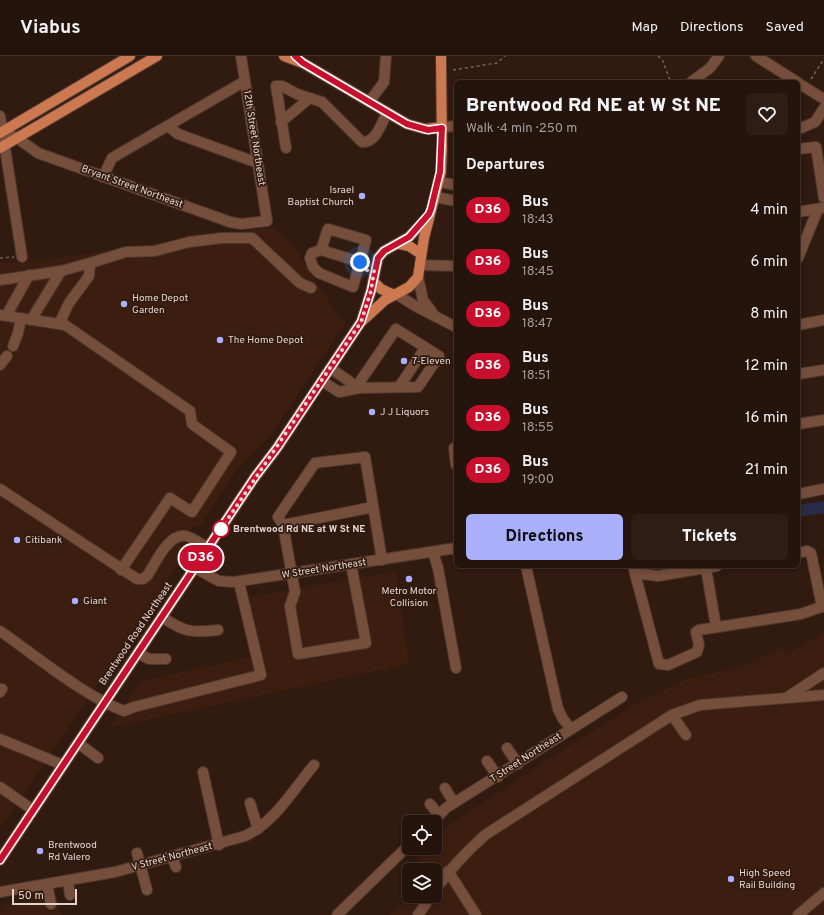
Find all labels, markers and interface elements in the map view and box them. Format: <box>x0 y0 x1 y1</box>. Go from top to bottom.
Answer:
text: Viabus <box>20 16 81 40</box>
text: Map <box>632 19 658 36</box>
text: Directions <box>680 19 744 36</box>
text: Saved <box>766 19 804 36</box>
street label: 12th Street Northeast <box>240 89 268 187</box>
button: heart <box>746 93 788 135</box>
text: Brentwood Rd NE at W St NE <box>466 94 721 118</box>
text: Walk · 4 min · 250 m <box>466 121 577 137</box>
text: Departures <box>466 156 545 175</box>
street label: Bryant Street Northeast <box>79 163 185 212</box>
place label: Israel Baptist Church <box>287 184 354 209</box>
marker: Israel Baptist Church <box>357 191 367 201</box>
text: Bus <box>522 193 549 212</box>
text: D36 <box>475 201 501 218</box>
text: 4 min <box>750 201 788 220</box>
text: 18:43 <box>522 212 554 228</box>
text: Bus <box>522 245 549 264</box>
your location <box>350 252 370 272</box>
text: D36 <box>475 253 501 270</box>
text: 6 min <box>751 253 788 272</box>
text: 18:45 <box>522 264 554 280</box>
place label: Home Depot Garden <box>132 292 188 317</box>
text: Bus <box>522 297 549 316</box>
marker: Home Depot Garden <box>119 299 129 309</box>
text: D36 <box>475 305 501 322</box>
text: 8 min <box>750 305 788 324</box>
text: 18:47 <box>522 316 552 332</box>
place label: The Home Depot <box>228 334 304 347</box>
marker: The Home Depot <box>215 335 225 345</box>
text: Bus <box>522 349 549 368</box>
place label: 7-Eleven <box>412 355 451 368</box>
marker: 7-Eleven <box>399 356 409 366</box>
text: D36 <box>475 357 501 374</box>
text: 12 min <box>745 357 788 376</box>
text: 18:51 <box>522 368 551 384</box>
text: Bus <box>522 401 549 420</box>
place label: J J Liquors <box>380 406 429 419</box>
marker: J J Liquors <box>367 407 377 417</box>
text: D36 <box>475 409 501 426</box>
text: 16 min <box>745 409 788 428</box>
text: 18:55 <box>522 420 554 436</box>
text: Bus <box>522 453 549 472</box>
text: D36 <box>475 461 501 478</box>
text: 21 min <box>745 461 788 480</box>
text: 19:00 <box>522 472 554 488</box>
button: Directions <box>466 514 623 560</box>
button: Tickets <box>631 514 788 560</box>
marker: Brentwood Rd NE at W St NE <box>212 520 230 538</box>
place label: Brentwood Rd NE at W St NE <box>233 523 366 536</box>
place label: Citibank <box>25 534 62 547</box>
marker: Citibank <box>12 535 22 545</box>
line badge: D36 <box>178 545 224 571</box>
text: D36 <box>188 549 214 566</box>
street label: W Street Northeast <box>281 556 367 582</box>
marker: Metro Motor Collision <box>404 574 414 584</box>
street label: Brentwood Road Northeast <box>97 580 176 688</box>
place label: Metro Motor Collision <box>382 585 437 610</box>
place label: Giant <box>83 595 107 608</box>
marker: Giant <box>70 596 80 606</box>
street label: T Street Northeast <box>488 730 564 786</box>
map controls <box>402 815 442 903</box>
button: locate <box>402 815 442 855</box>
place label: Brentwood Rd Valero <box>48 839 97 864</box>
street label: V Street Northeast <box>130 840 214 874</box>
marker: Brentwood Rd Valero <box>35 846 45 856</box>
button: layers <box>402 863 442 903</box>
place label: High Speed Rail Building <box>739 867 795 892</box>
marker: High Speed Rail Building <box>726 874 736 884</box>
scale bar <box>12 887 77 906</box>
text: 50 m <box>18 889 44 903</box>

